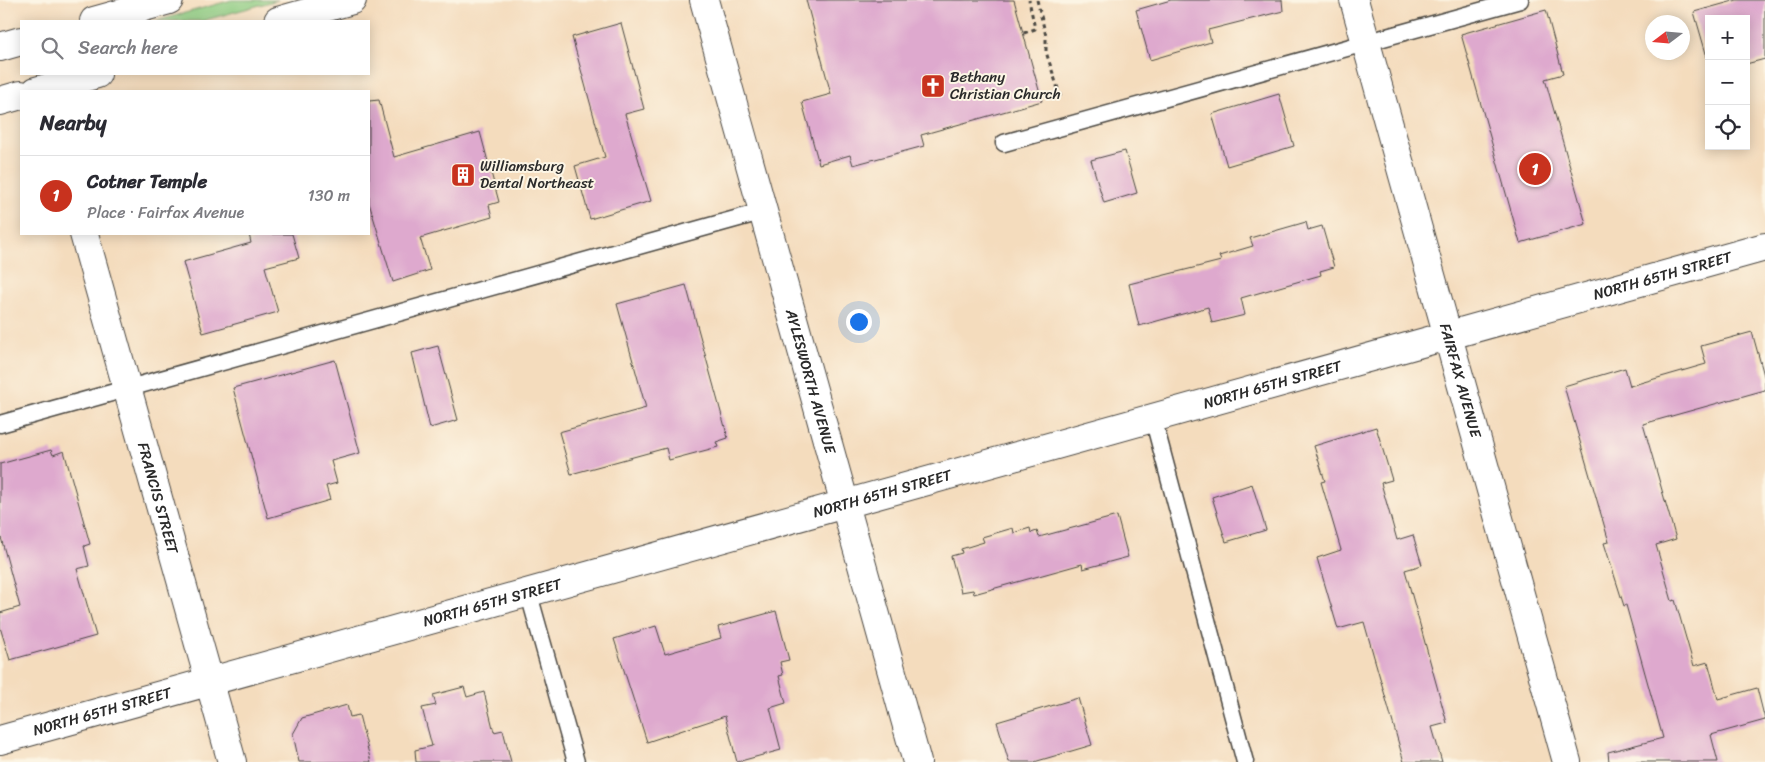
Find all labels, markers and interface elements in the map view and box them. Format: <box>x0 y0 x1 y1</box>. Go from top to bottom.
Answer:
north arrow <box>1645 15 1690 60</box>
map controls <box>1705 15 1750 150</box>
button: + <box>1705 15 1750 60</box>
search box <box>20 20 370 75</box>
text: Search here <box>78 31 178 64</box>
icon: search <box>38 34 66 62</box>
button: − <box>1705 60 1750 105</box>
place label: Bethany Christian Church <box>950 64 1061 107</box>
church icon: Bethany Christian Church <box>920 73 946 99</box>
text: Nearby <box>40 104 106 142</box>
button: locate <box>1705 105 1750 150</box>
pin: 1 <box>1519 150 1551 188</box>
place label: Williamsburg Dental Northeast <box>480 153 595 196</box>
building icon: Williamsburg Dental Northeast <box>450 162 476 188</box>
text: Cotner Temple <box>87 165 207 198</box>
text: 1 <box>53 181 59 210</box>
text: 130 m <box>308 181 350 210</box>
text: Place · Fairfax Avenue <box>87 198 244 227</box>
street label: NORTH 65TH STREET <box>1590 243 1736 307</box>
street label: AYLESWORTH AVENUE <box>778 305 844 458</box>
your location <box>846 309 872 335</box>
street label: FAIRFAX AVENUE <box>1432 320 1489 442</box>
street label: NORTH 65TH STREET <box>1200 352 1346 416</box>
street label: FRANCIS STREET <box>130 439 186 558</box>
street label: NORTH 65TH STREET <box>810 461 956 525</box>
street label: NORTH 65TH STREET <box>420 570 566 634</box>
street label: NORTH 65TH STREET <box>30 679 176 743</box>

